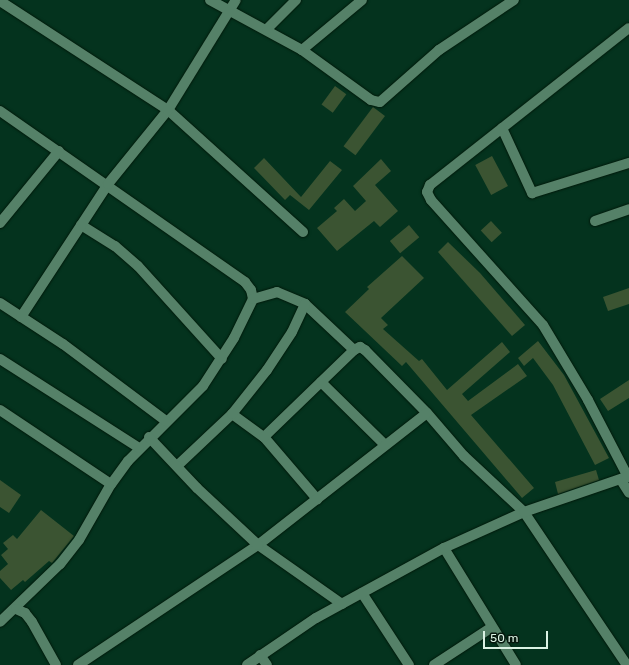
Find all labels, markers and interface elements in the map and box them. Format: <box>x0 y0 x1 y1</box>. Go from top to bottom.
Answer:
scale bar <box>485 623 550 649</box>
text: 50 m <box>490 631 518 645</box>

